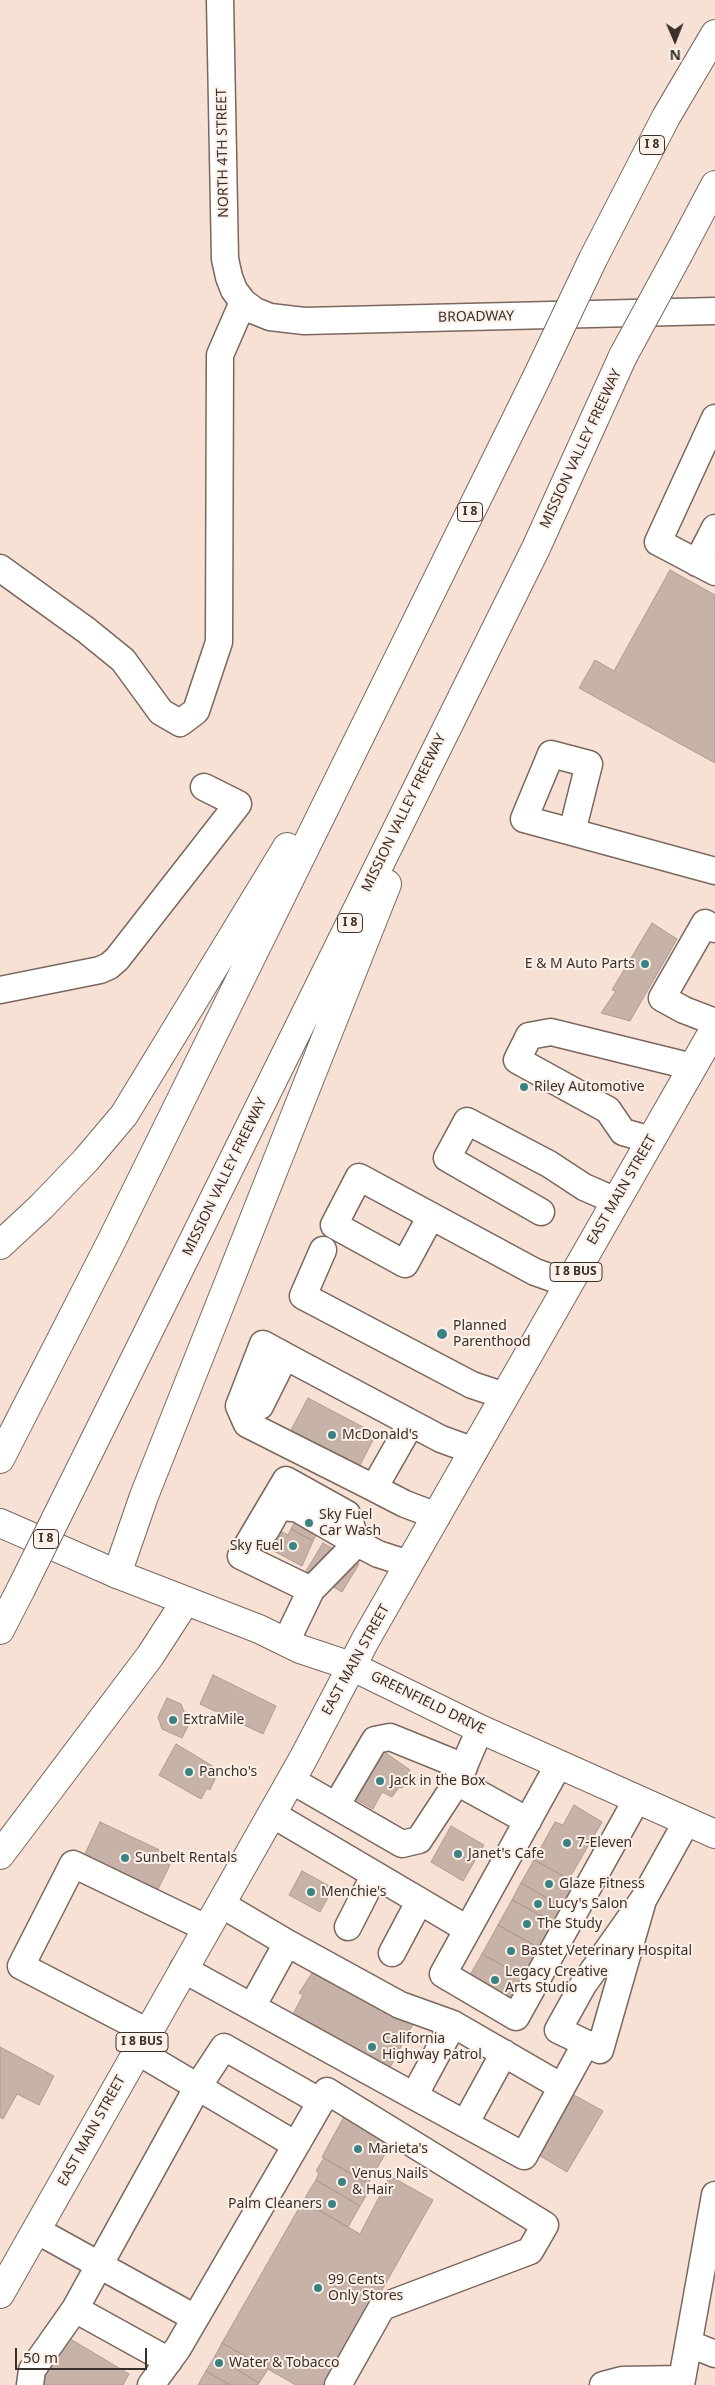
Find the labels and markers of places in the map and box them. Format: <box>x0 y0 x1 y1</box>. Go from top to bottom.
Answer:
place label: E & M Auto Parts <box>525 956 635 972</box>
marker: E & M Auto Parts <box>639 958 651 970</box>
place label: Riley Automotive <box>534 1079 645 1095</box>
marker: Riley Automotive <box>518 1081 530 1093</box>
place label: Planned Parenthood <box>453 1318 531 1350</box>
marker: Planned Parenthood <box>435 1327 449 1341</box>
place label: McDonald's <box>342 1427 418 1443</box>
marker: McDonald's <box>326 1429 338 1441</box>
place label: Sky Fuel Car Wash <box>319 1507 381 1540</box>
marker: Sky Fuel Car Wash <box>303 1517 315 1529</box>
place label: Sky Fuel <box>230 1538 283 1554</box>
marker: Sky Fuel <box>287 1540 299 1552</box>
place label: ExtraMile <box>183 1712 244 1728</box>
marker: ExtraMile <box>167 1714 179 1726</box>
place label: Pancho's <box>199 1764 257 1780</box>
marker: Pancho's <box>183 1766 195 1778</box>
place label: Jack in the Box <box>390 1773 485 1789</box>
marker: Jack in the Box <box>374 1775 386 1787</box>
place label: 7-Eleven <box>577 1835 632 1851</box>
marker: 7-Eleven <box>561 1837 573 1849</box>
place label: Janet's Cafe <box>468 1846 544 1862</box>
marker: Janet's Cafe <box>452 1848 464 1860</box>
place label: Sunbelt Rentals <box>135 1850 237 1866</box>
marker: Sunbelt Rentals <box>119 1852 131 1864</box>
place label: Glaze Fitness <box>559 1876 645 1892</box>
marker: Glaze Fitness <box>543 1878 555 1890</box>
place label: Menchie's <box>321 1884 386 1900</box>
marker: Menchie's <box>305 1886 317 1898</box>
place label: Lucy's Salon <box>548 1896 628 1912</box>
marker: Lucy's Salon <box>532 1898 544 1910</box>
place label: The Study <box>537 1916 602 1932</box>
marker: The Study <box>521 1918 533 1930</box>
place label: Bastet Veterinary Hospital <box>521 1943 692 1959</box>
marker: Bastet Veterinary Hospital <box>505 1945 517 1957</box>
place label: Legacy Creative Arts Studio <box>505 1964 608 1996</box>
marker: Legacy Creative Arts Studio <box>489 1974 501 1986</box>
place label: California Highway Patrol <box>382 2031 482 2064</box>
marker: California Highway Patrol <box>366 2041 378 2053</box>
place label: Marieta's <box>368 2141 428 2157</box>
marker: Marieta's <box>352 2143 364 2155</box>
place label: Venus Nails & Hair <box>352 2166 428 2198</box>
marker: Venus Nails & Hair <box>336 2176 348 2188</box>
place label: Palm Cleaners <box>228 2196 322 2212</box>
marker: Palm Cleaners <box>326 2198 338 2210</box>
place label: 99 Cents Only Stores <box>328 2272 403 2304</box>
marker: 99 Cents Only Stores <box>312 2282 324 2294</box>
place label: Water & Tobacco <box>229 2355 340 2371</box>
marker: Water & Tobacco <box>213 2357 225 2369</box>

